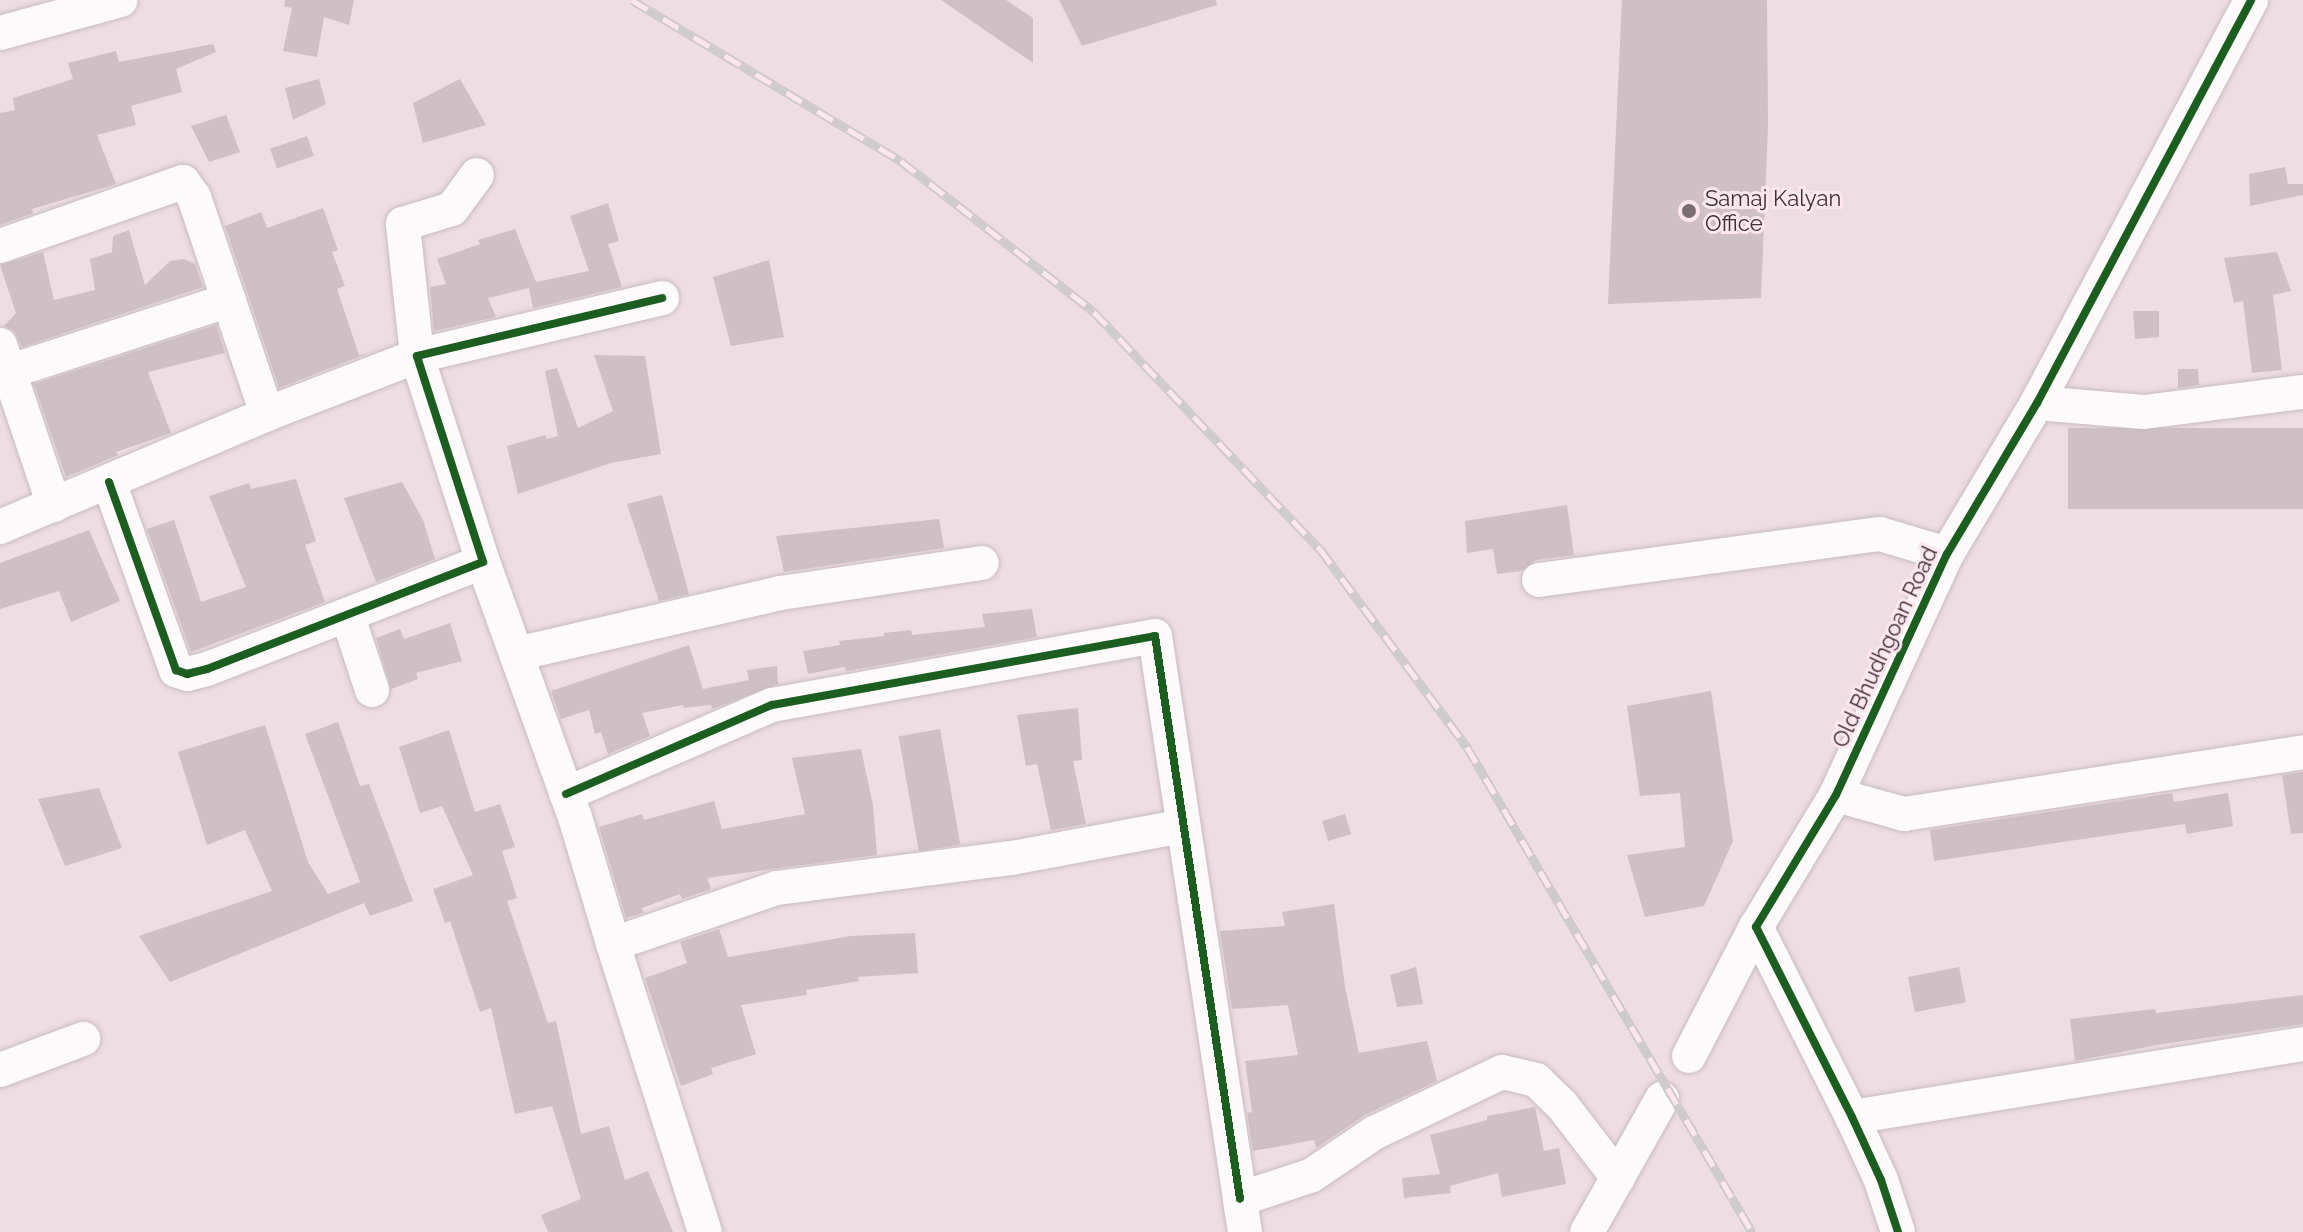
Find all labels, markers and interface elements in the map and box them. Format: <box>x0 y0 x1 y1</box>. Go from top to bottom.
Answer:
place label: Samaj Kalyan Office <box>1705 185 1841 236</box>
marker: Samaj Kalyan Office <box>1680 202 1698 220</box>
street label: Old Bhudhgoan Road <box>1827 542 1943 752</box>

